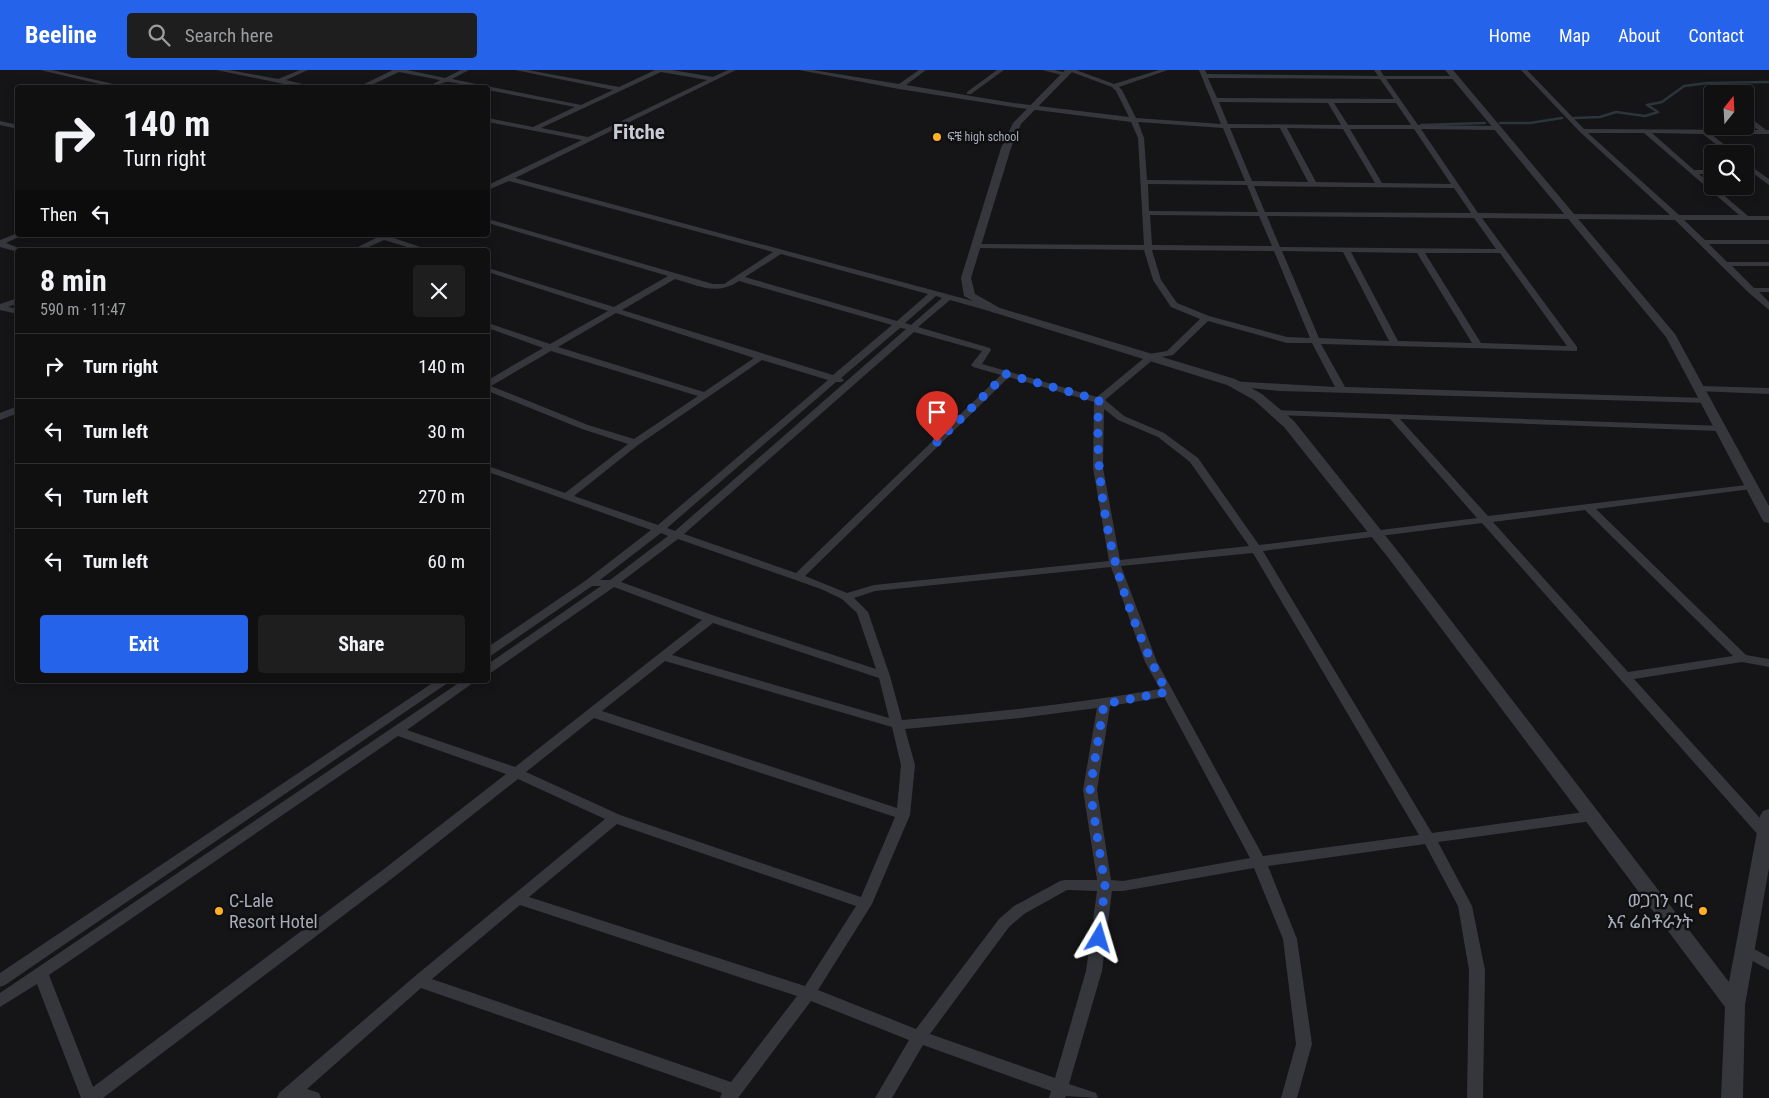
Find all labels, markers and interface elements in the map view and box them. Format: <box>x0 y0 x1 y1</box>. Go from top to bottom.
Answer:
search box <box>127 13 477 58</box>
text: Beeline <box>25 21 97 49</box>
icon: search <box>145 21 173 49</box>
text: Search here <box>185 24 273 47</box>
text: Home <box>1489 25 1531 46</box>
text: Map <box>1559 25 1590 46</box>
text: About <box>1618 25 1660 46</box>
text: Contact <box>1688 25 1744 46</box>
north arrow <box>1704 85 1754 135</box>
map controls <box>1704 85 1754 195</box>
text: 140 m <box>123 104 210 145</box>
icon: right <box>40 105 105 170</box>
district label: Fitche <box>613 120 665 144</box>
place label: ፍቼ high school <box>947 130 1019 144</box>
marker: ፍቼ high school <box>931 131 943 143</box>
button: search <box>1704 145 1754 195</box>
text: Turn right <box>123 146 206 171</box>
icon: left <box>87 200 115 228</box>
text: Then <box>40 203 77 226</box>
text: 8 min <box>40 263 107 298</box>
button: close <box>413 265 465 317</box>
text: 590 m · 11:47 <box>40 300 126 319</box>
icon: right <box>40 352 68 380</box>
text: Turn right <box>83 355 158 378</box>
text: 140 m <box>418 355 465 378</box>
pin <box>916 391 958 442</box>
icon: arrive <box>923 398 951 426</box>
icon: left <box>40 417 68 445</box>
text: Turn left <box>83 420 148 443</box>
text: 30 m <box>428 420 465 443</box>
icon: left <box>40 482 68 510</box>
text: Turn left <box>83 485 148 508</box>
text: 270 m <box>418 485 465 508</box>
icon: left <box>40 547 68 575</box>
text: Turn left <box>83 550 148 573</box>
text: 60 m <box>428 550 465 573</box>
button: Exit <box>40 615 248 673</box>
button: Share <box>258 615 465 673</box>
place label: C-Lale Resort Hotel <box>229 890 318 932</box>
place label: ወጋገን ባር እና ሬስቶራንት <box>1607 890 1693 932</box>
marker: C-Lale Resort Hotel <box>213 905 225 917</box>
marker: ወጋገን ባር እና ሬስቶራንት <box>1697 905 1709 917</box>
position arrow <box>1072 911 1124 963</box>

